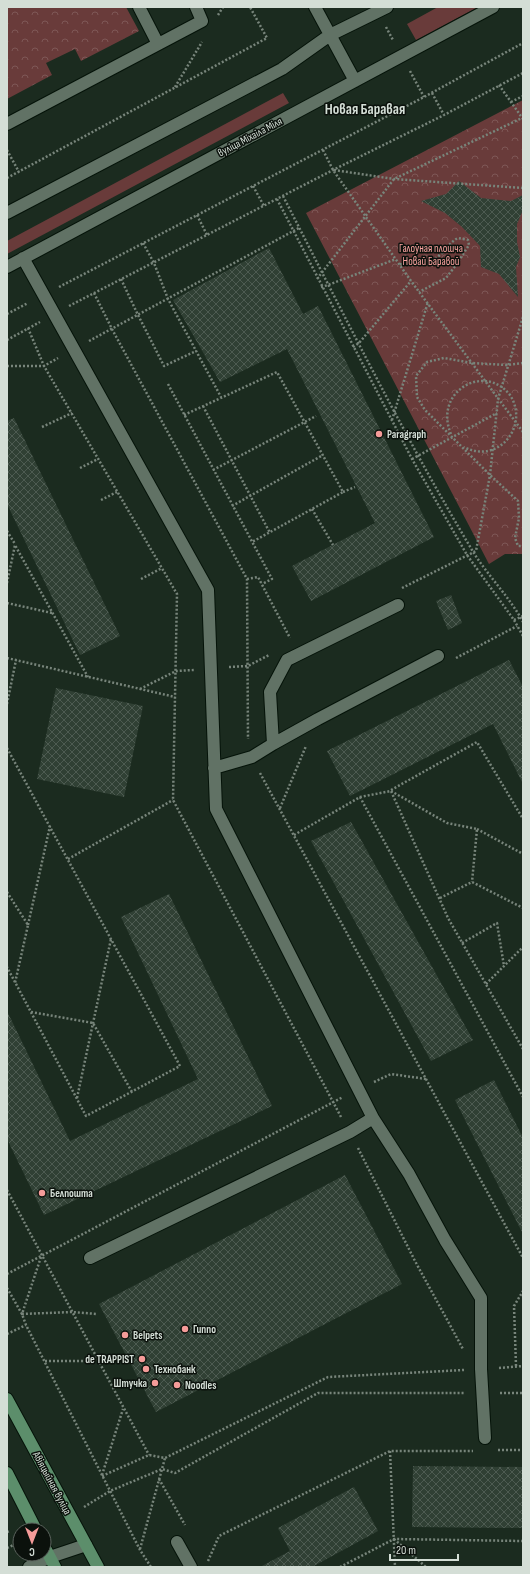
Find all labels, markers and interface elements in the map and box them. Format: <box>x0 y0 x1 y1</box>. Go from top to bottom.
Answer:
district label: Новая Баравая <box>325 100 405 119</box>
street label: вуліца Міхаіла Міля <box>216 115 284 159</box>
park label: Галоўная плошча Новай Баравой <box>399 242 463 268</box>
place label: Paragraph <box>387 428 426 441</box>
marker: Paragraph <box>374 429 384 439</box>
place label: Белпошта <box>50 1187 93 1200</box>
marker: Белпошта <box>37 1188 47 1198</box>
place label: Гиппо <box>193 1323 216 1336</box>
marker: Гиппо <box>180 1324 190 1334</box>
place label: Belpets <box>133 1329 162 1342</box>
marker: Belpets <box>120 1330 130 1340</box>
place label: de TRAPPIST <box>85 1353 134 1366</box>
marker: de TRAPPIST <box>137 1354 147 1364</box>
place label: Технобанк <box>154 1363 196 1376</box>
marker: Технобанк <box>141 1364 151 1374</box>
place label: Штучка <box>114 1377 147 1390</box>
marker: Штучка <box>150 1378 160 1388</box>
place label: Noodles <box>185 1379 216 1392</box>
marker: Noodles <box>172 1380 182 1390</box>
street label: Авіяцыйная вуліца <box>29 1448 74 1517</box>
north arrow <box>12 1522 52 1562</box>
scale bar <box>390 1536 458 1562</box>
text: 20 m <box>396 1543 416 1558</box>
text: С <box>29 1545 35 1558</box>

